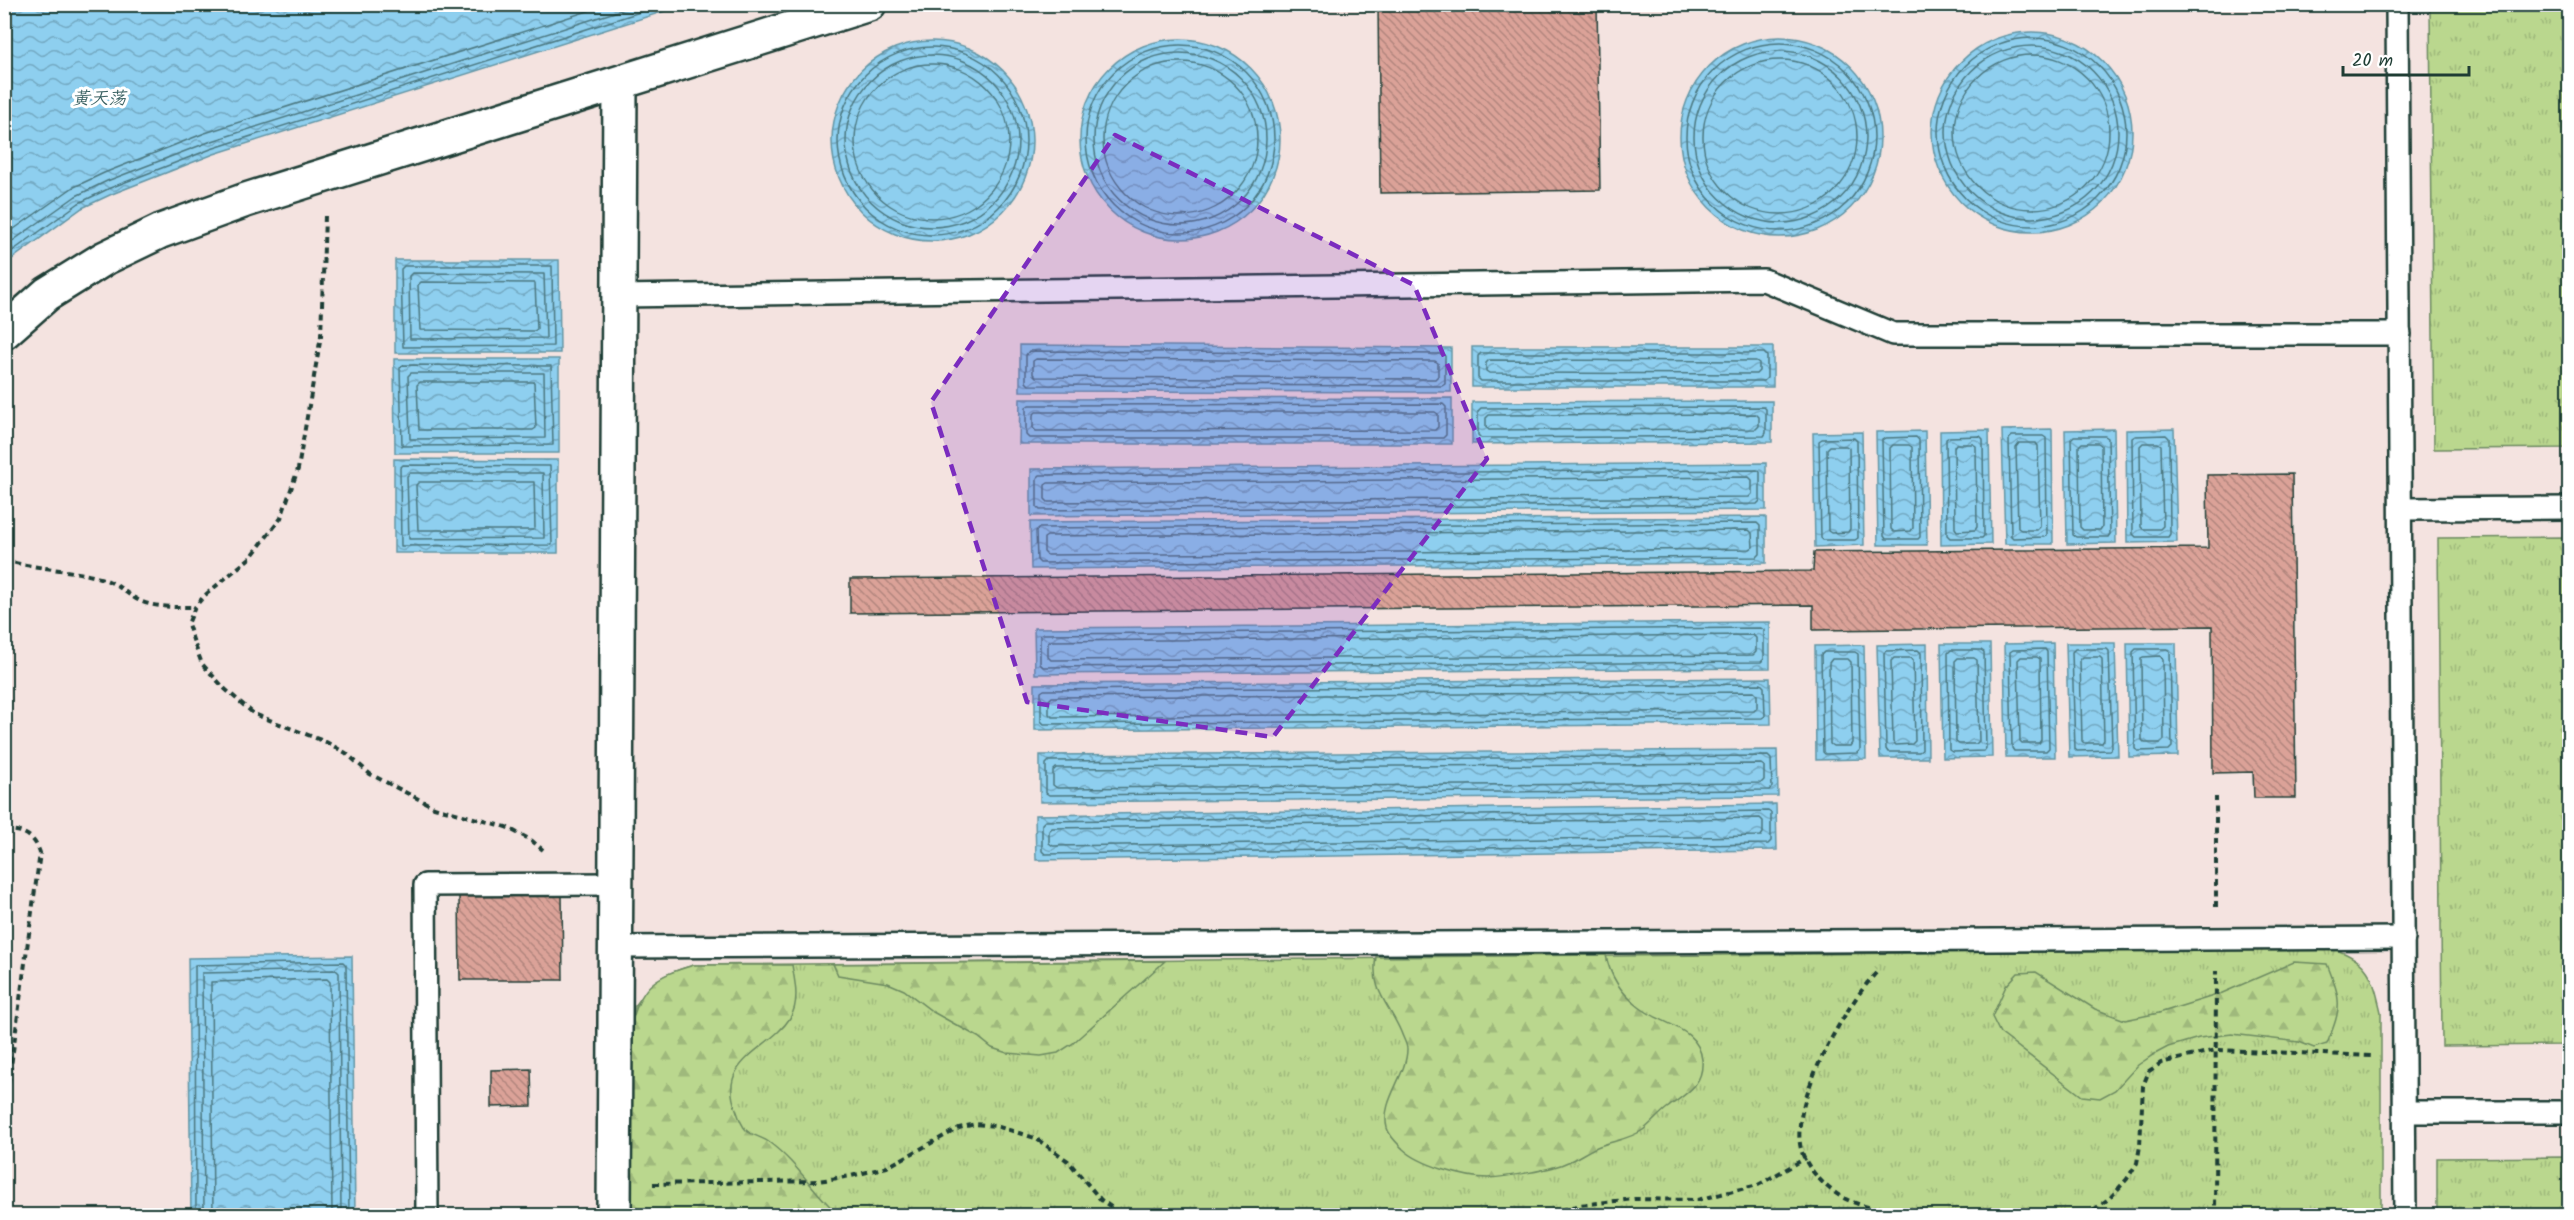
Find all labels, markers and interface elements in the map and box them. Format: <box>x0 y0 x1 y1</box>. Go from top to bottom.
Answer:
scale bar <box>2343 39 2469 77</box>
text: 20 m <box>2352 47 2393 76</box>
water label: 黄天荡 <box>72 85 128 114</box>

